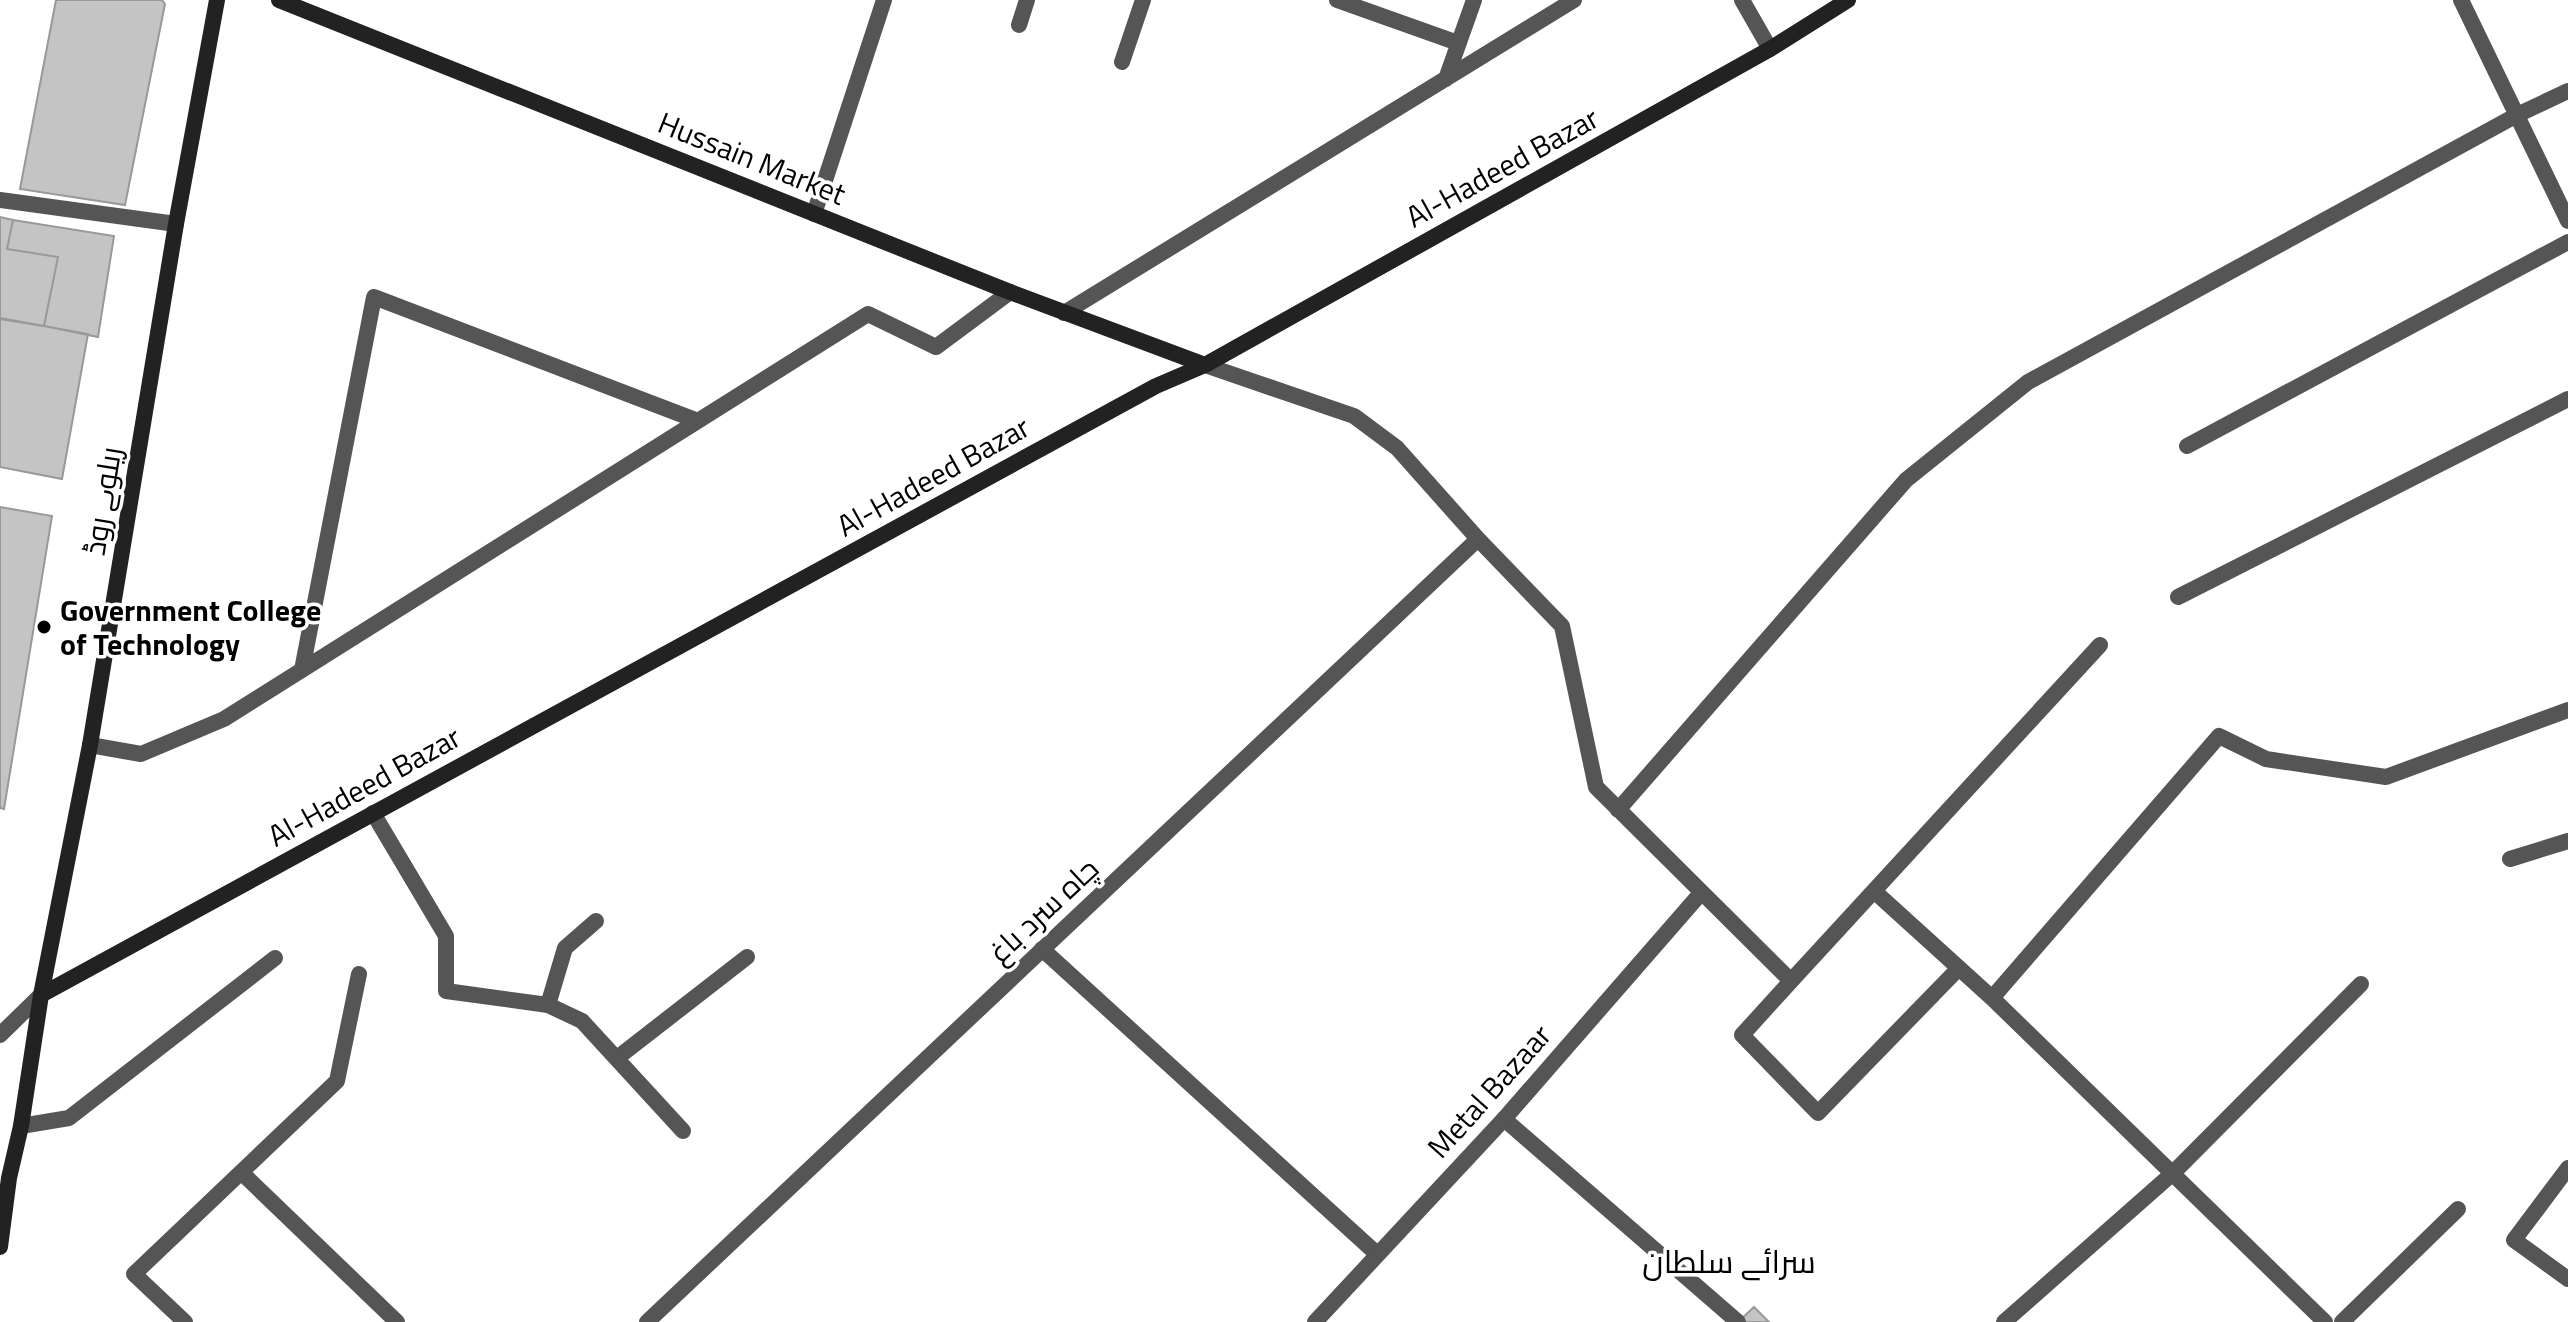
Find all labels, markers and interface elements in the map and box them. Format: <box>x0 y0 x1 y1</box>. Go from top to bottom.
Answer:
street label: Al-Hadeed Bazar <box>1397 95 1607 239</box>
street label: Hussain Market <box>651 99 853 217</box>
street label: Al-Hadeed Bazar <box>828 404 1038 548</box>
street label: ریلوے روڈ <box>71 443 133 559</box>
place label: Government College of Technology <box>60 587 321 667</box>
marker: Government College of Technology <box>35 618 53 636</box>
street label: Al-Hadeed Bazar <box>259 714 469 858</box>
street label: چاہ سرد باغ <box>977 846 1109 974</box>
street label: Metal Bazaar <box>1416 1014 1562 1168</box>
district label: سرائے سلطان <box>1642 1237 1816 1285</box>

